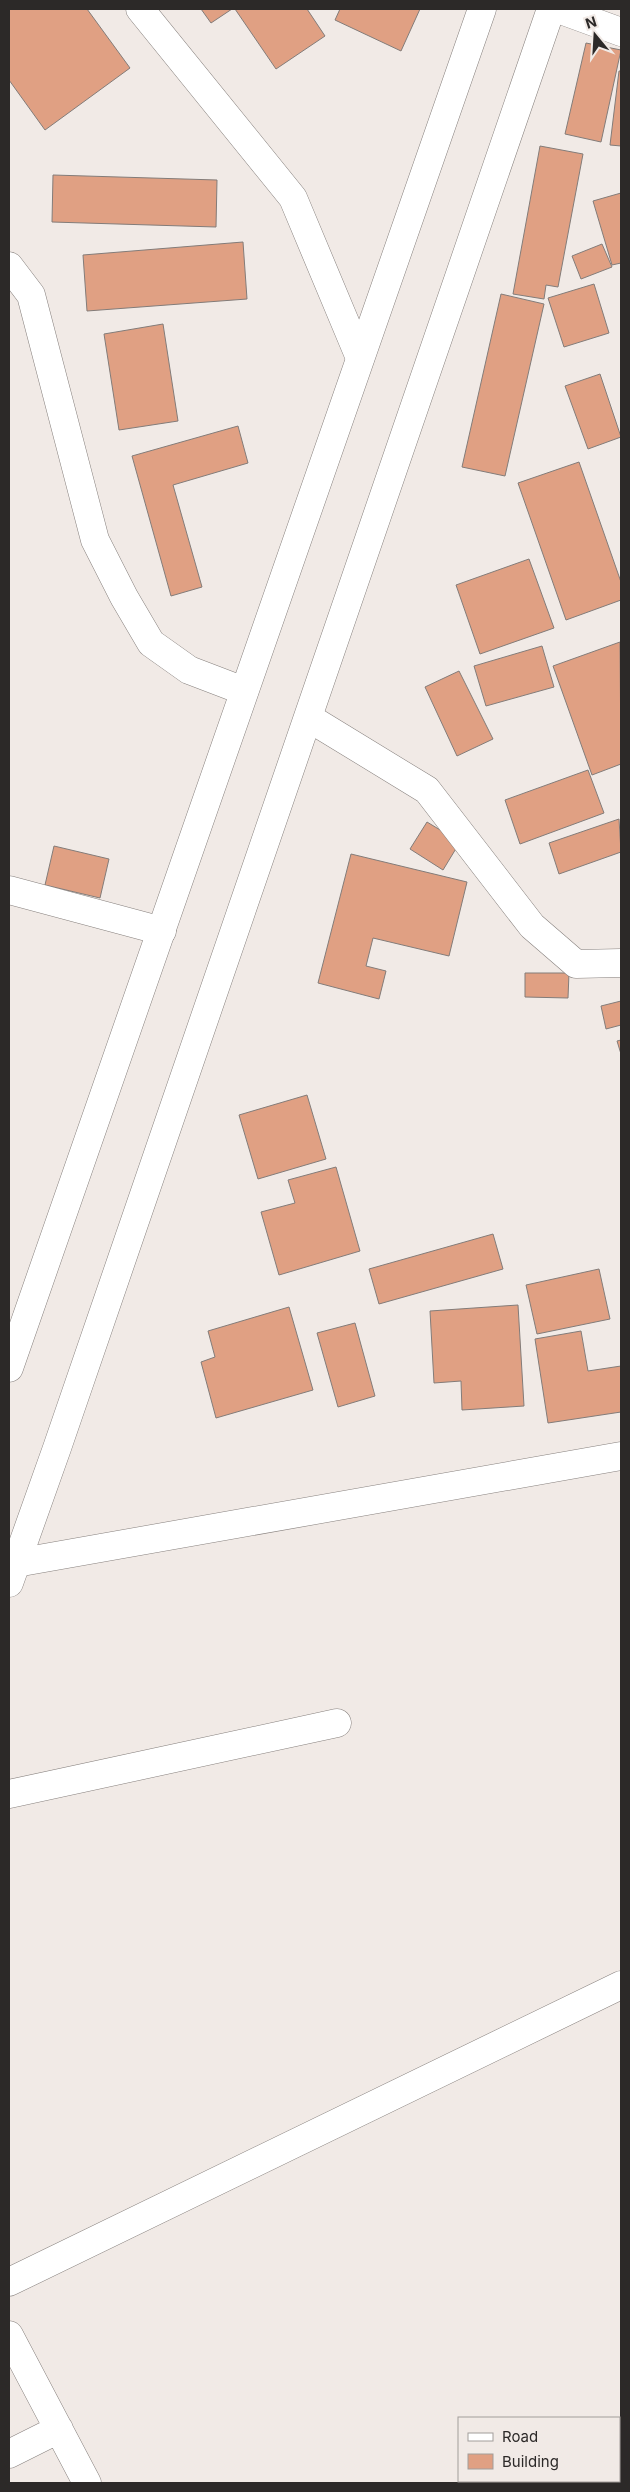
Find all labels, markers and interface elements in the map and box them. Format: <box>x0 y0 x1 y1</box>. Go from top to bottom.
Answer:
north arrow <box>570 10 620 60</box>
text: N <box>583 12 599 32</box>
legend <box>458 2417 620 2482</box>
text: Road <box>502 2427 538 2446</box>
text: Building <box>502 2452 559 2471</box>

